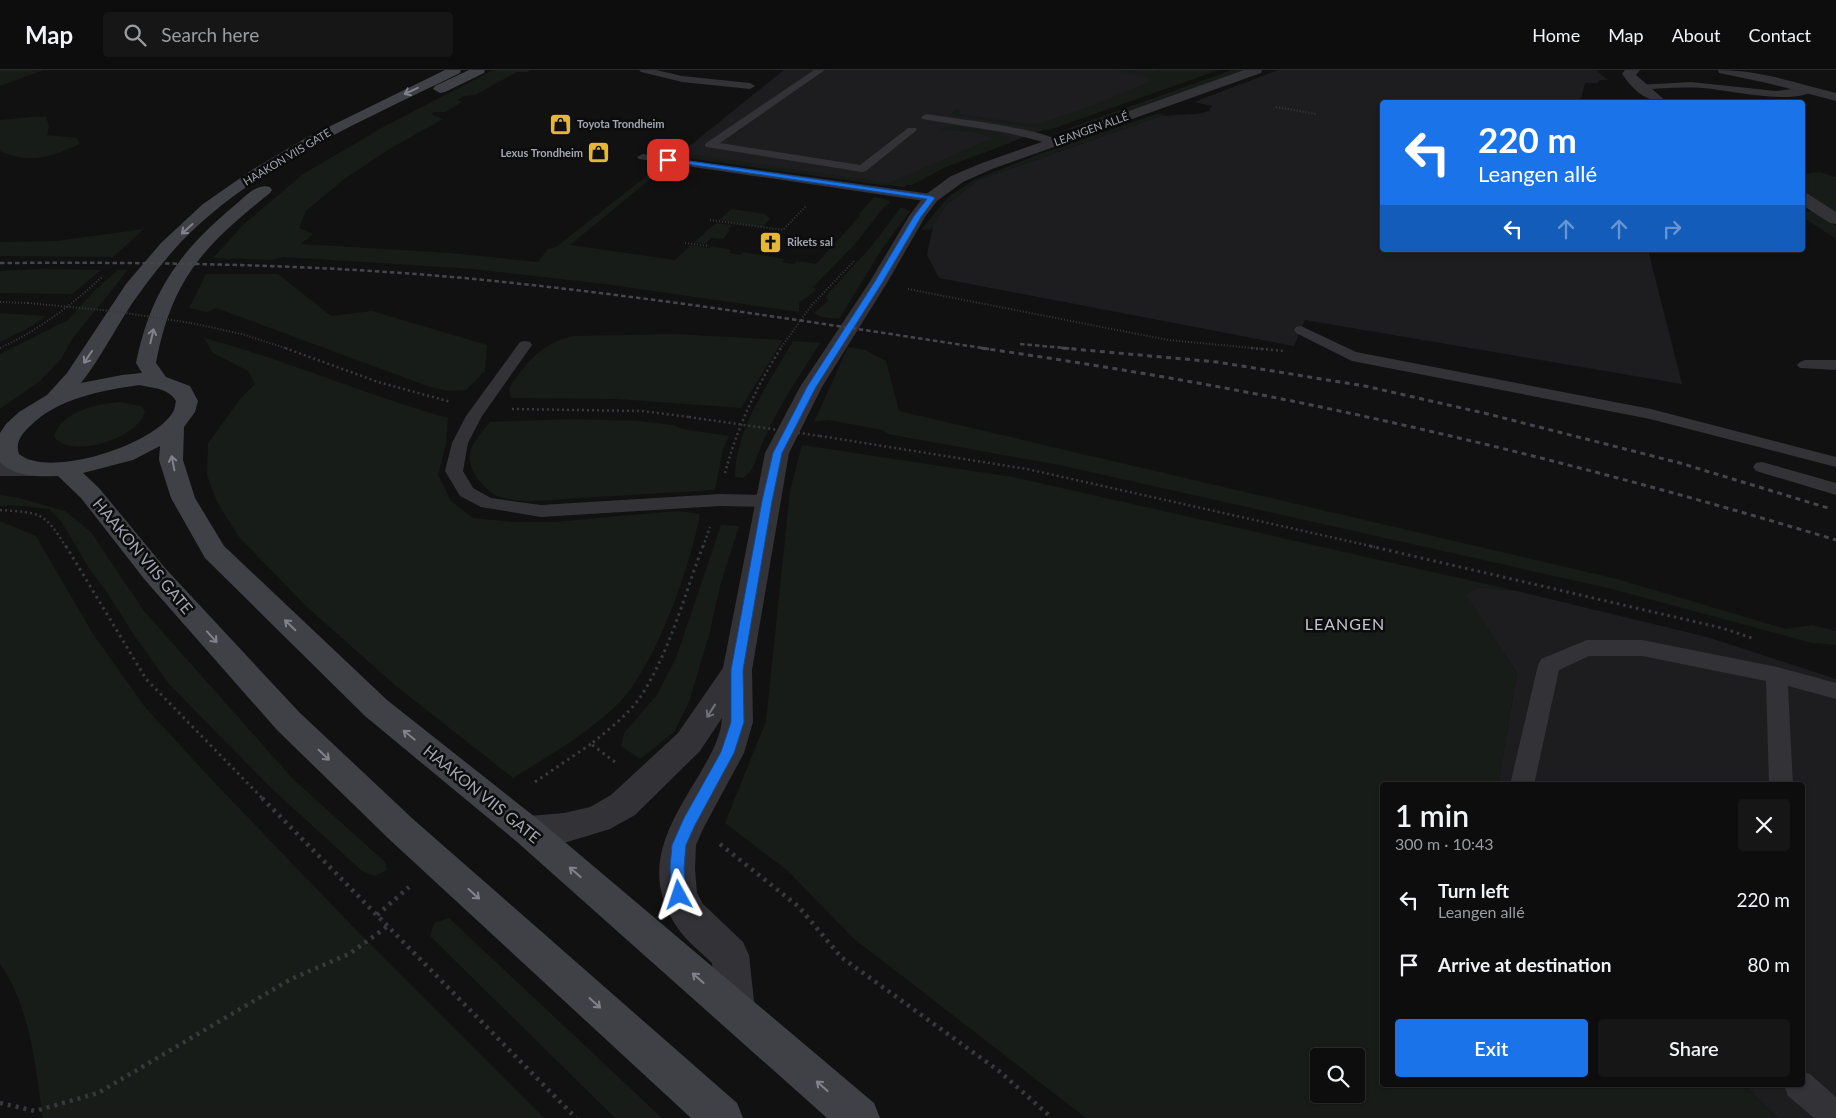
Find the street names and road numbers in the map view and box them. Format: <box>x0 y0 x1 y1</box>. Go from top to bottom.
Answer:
street label: LEANGEN ALLÉ <box>1052 109 1130 148</box>
street label: HAAKON VIIS GATE <box>241 125 333 188</box>
street label: HAAKON VIIS GATE <box>90 494 197 617</box>
street label: HAAKON VIIS GATE <box>420 741 545 847</box>

